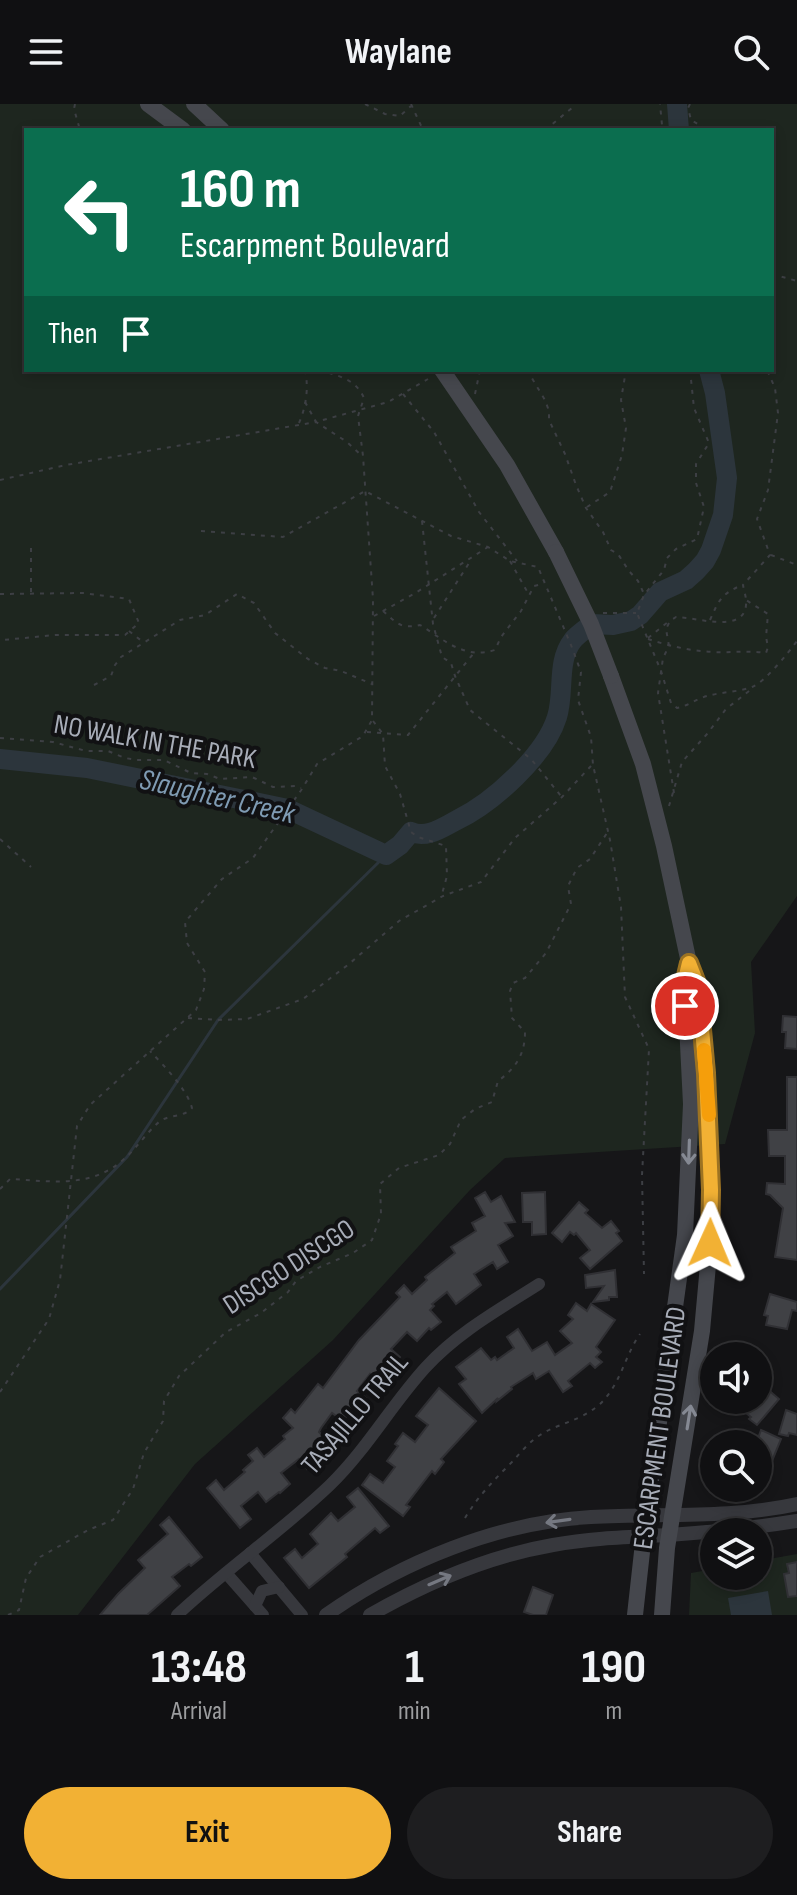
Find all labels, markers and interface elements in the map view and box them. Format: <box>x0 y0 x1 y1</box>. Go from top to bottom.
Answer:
icon: menu <box>24 30 68 74</box>
icon: search <box>729 30 773 74</box>
text: Waylane <box>345 31 452 74</box>
text: 160 m <box>180 157 301 224</box>
icon: left <box>48 160 152 264</box>
text: Escarpment Boulevard <box>180 225 450 268</box>
icon: arrive <box>114 312 158 356</box>
text: Then <box>48 316 98 352</box>
street label: NO WALK IN THE PARK <box>51 708 259 776</box>
water label: Slaughter Creek <box>136 762 299 832</box>
pin <box>651 972 719 1040</box>
icon: arrive <box>663 984 707 1028</box>
one-way arrow <box>682 1138 697 1165</box>
position arrow <box>668 1201 752 1285</box>
street label: DISCGO DISCGO <box>217 1212 361 1322</box>
street label: ESCARPMENT BOULEVARD <box>627 1305 693 1551</box>
map controls <box>700 1342 772 1590</box>
button: sound <box>700 1342 772 1414</box>
street label: TASAJILLO TRAIL <box>295 1347 415 1481</box>
one-way arrow <box>682 1405 697 1430</box>
button: search <box>700 1430 772 1502</box>
one-way arrow <box>545 1514 571 1529</box>
button: layers <box>700 1518 772 1590</box>
one-way arrow <box>427 1572 452 1587</box>
text: 13:48 <box>151 1639 247 1696</box>
text: 1 <box>405 1639 424 1696</box>
text: 190 <box>582 1639 646 1696</box>
text: Arrival <box>171 1696 227 1727</box>
text: min <box>398 1696 431 1727</box>
text: m <box>605 1696 622 1727</box>
button: Exit <box>24 1787 391 1879</box>
button: Share <box>407 1787 773 1879</box>

